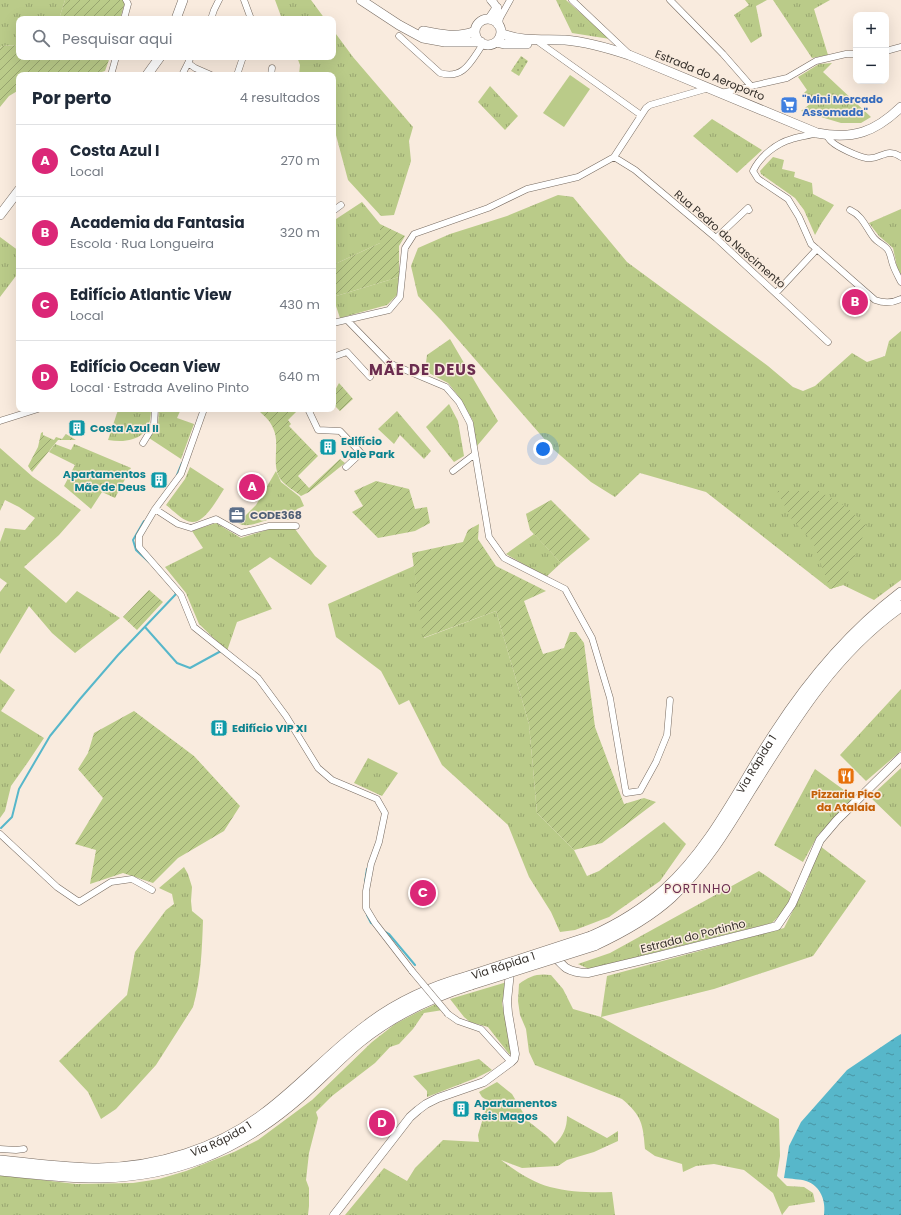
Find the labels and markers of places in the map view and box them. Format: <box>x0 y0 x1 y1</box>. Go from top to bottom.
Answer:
place label: "Mini Mercado Assomada" <box>802 91 883 120</box>
supermarket icon: "Mini Mercado Assomada" <box>779 95 799 115</box>
pin: B <box>842 287 868 317</box>
building icon: Costa Azul II <box>67 418 87 438</box>
place label: Costa Azul II <box>90 420 159 436</box>
place label: Edifício Vale Park <box>341 433 395 462</box>
building icon: Edifício Vale Park <box>318 437 338 457</box>
place label: Apartamentos Mãe de Deus <box>63 466 146 495</box>
building icon: Apartamentos Mãe de Deus <box>149 470 169 490</box>
pin: A <box>239 472 265 502</box>
office icon: CODE368 <box>227 505 247 525</box>
place label: CODE368 <box>250 507 302 523</box>
building icon: Edifício VIP XI <box>209 718 229 738</box>
place label: Edifício VIP XI <box>232 720 307 736</box>
restaurant icon: Pizzaria Pico da Atalaia <box>836 766 856 786</box>
place label: Pizzaria Pico da Atalaia <box>811 786 881 815</box>
pin: C <box>410 878 436 908</box>
place label: Apartamentos Reis Magos <box>474 1095 557 1124</box>
building icon: Apartamentos Reis Magos <box>451 1099 471 1119</box>
pin: D <box>369 1108 395 1138</box>

